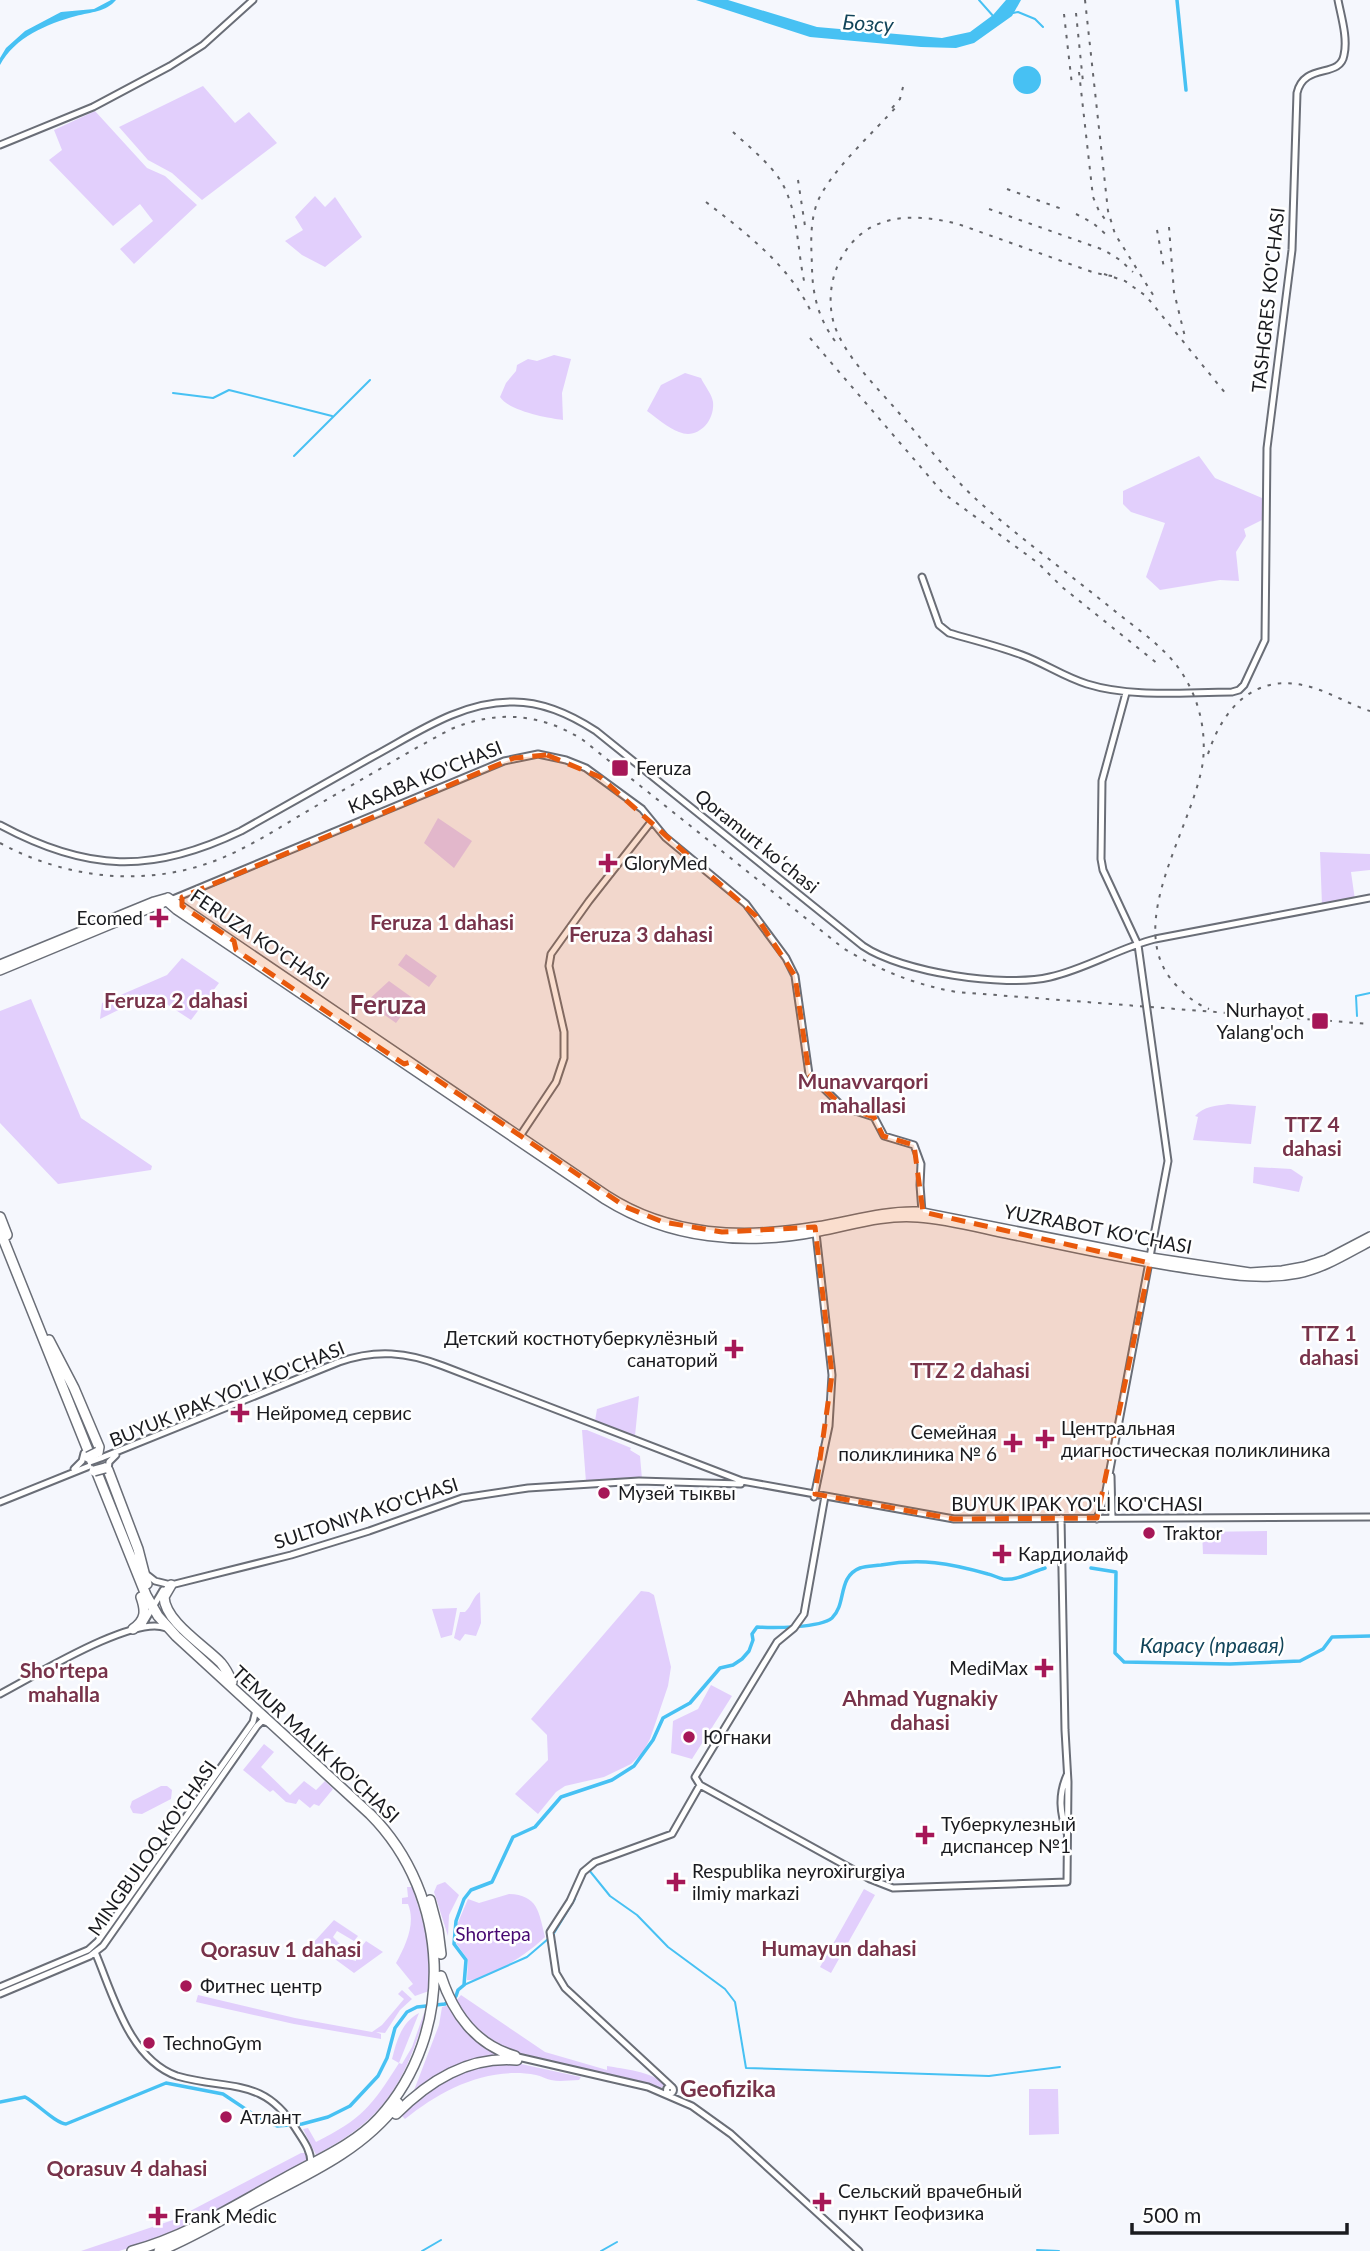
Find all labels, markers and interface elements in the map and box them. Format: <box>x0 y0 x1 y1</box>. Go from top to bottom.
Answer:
water label: Бозсу <box>842 8 896 37</box>
street label: TASHGRES KO'CHASI <box>1246 206 1289 394</box>
street label: KASABA KO'CHASI <box>344 735 505 818</box>
place label: Feruza <box>636 756 692 779</box>
marker: Feruza <box>610 758 630 778</box>
street label: Qoramurt koʻchasi <box>691 784 824 898</box>
place label: GloryMed <box>624 851 708 874</box>
marker: GloryMed <box>598 853 618 873</box>
street label: FERUZA KO'CHASI <box>186 884 334 994</box>
place label: Ecomed <box>77 906 143 929</box>
marker: Ecomed <box>149 908 169 928</box>
district label: Feruza 1 dahasi <box>370 909 514 934</box>
district label: Feruza 3 dahasi <box>569 921 713 946</box>
district label: Feruza 2 dahasi <box>104 987 248 1012</box>
district label: Feruza <box>350 988 426 1020</box>
place label: Nurhayot Yalang'och <box>1216 998 1304 1043</box>
marker: Nurhayot Yalang'och <box>1310 1011 1330 1031</box>
district label: Munavvarqori mahallasi <box>797 1068 929 1117</box>
district label: TTZ 4 dahasi <box>1282 1111 1342 1160</box>
street label: YUZRABOT KO'CHASI <box>1002 1199 1194 1258</box>
district label: TTZ 1 dahasi <box>1299 1320 1359 1369</box>
place label: Детский костнотуберкулёзный санаторий <box>444 1326 718 1371</box>
street label: BUYUK IPAK YO'LI KO'CHASI <box>106 1336 348 1451</box>
marker: Детский костнотуберкулёзный санаторий <box>724 1339 744 1359</box>
district label: TTZ 2 dahasi <box>910 1357 1030 1382</box>
place label: Нейромед сервис <box>256 1401 412 1424</box>
marker: Нейромед сервис <box>230 1403 250 1423</box>
place label: Центральная диагностическая поликлиника <box>1061 1416 1330 1461</box>
place label: Семейная поликлиника № 6 <box>838 1420 997 1465</box>
marker: Центральная диагностическая поликлиника <box>1035 1429 1055 1449</box>
marker: Семейная поликлиника № 6 <box>1003 1433 1023 1453</box>
street label: SULTONIYA KO'CHASI <box>271 1472 461 1553</box>
place label: Музей тыквы <box>618 1481 736 1504</box>
marker: Музей тыквы <box>596 1485 612 1501</box>
street label: BUYUK IPAK YO'LI KO'CHASI <box>951 1492 1203 1515</box>
place label: Traktor <box>1163 1521 1223 1544</box>
marker: Traktor <box>1141 1525 1157 1541</box>
place label: Кардиолайф <box>1018 1542 1128 1565</box>
marker: Кардиолайф <box>992 1544 1012 1564</box>
water label: Карасу (правая) <box>1140 1632 1284 1657</box>
place label: MediMax <box>949 1656 1029 1679</box>
district label: Sho'rtepa mahalla <box>20 1657 108 1706</box>
marker: MediMax <box>1034 1658 1054 1678</box>
street label: TEMUR MALIK KO'CHASI <box>228 1660 405 1827</box>
district label: Ahmad Yugnakiy dahasi <box>841 1685 999 1734</box>
place label: Югнаки <box>703 1725 771 1748</box>
marker: Югнаки <box>681 1729 697 1745</box>
street label: MINGBULOQ KO'CHASI <box>82 1756 221 1940</box>
place label: Туберкулезный диспансер №1 <box>941 1812 1076 1857</box>
marker: Туберкулезный диспансер №1 <box>915 1825 935 1845</box>
place label: Respublika neyroxirurgiya ilmiy markazi <box>692 1859 905 1904</box>
marker: Respublika neyroxirurgiya ilmiy markazi <box>666 1872 686 1892</box>
park label: Shortepa <box>455 1922 531 1945</box>
district label: Humayun dahasi <box>761 1935 917 1960</box>
district label: Qorasuv 1 dahasi <box>201 1936 361 1961</box>
place label: Фитнес центр <box>200 1974 322 1997</box>
marker: Фитнес центр <box>178 1978 194 1994</box>
place label: TechnoGym <box>163 2031 262 2054</box>
marker: TechnoGym <box>141 2035 157 2051</box>
district label: Geofizika <box>680 2074 776 2102</box>
place label: Атлант <box>240 2105 302 2128</box>
marker: Атлант <box>218 2109 234 2125</box>
district label: Qorasuv 4 dahasi <box>47 2155 207 2180</box>
place label: Сельский врачебный пункт Геофизика <box>838 2179 1022 2224</box>
marker: Сельский врачебный пункт Геофизика <box>812 2192 832 2212</box>
scale bar <box>1132 2192 1347 2236</box>
text: 500 m <box>1142 2202 1201 2227</box>
place label: Frank Medic <box>174 2204 277 2227</box>
marker: Frank Medic <box>148 2206 168 2226</box>

